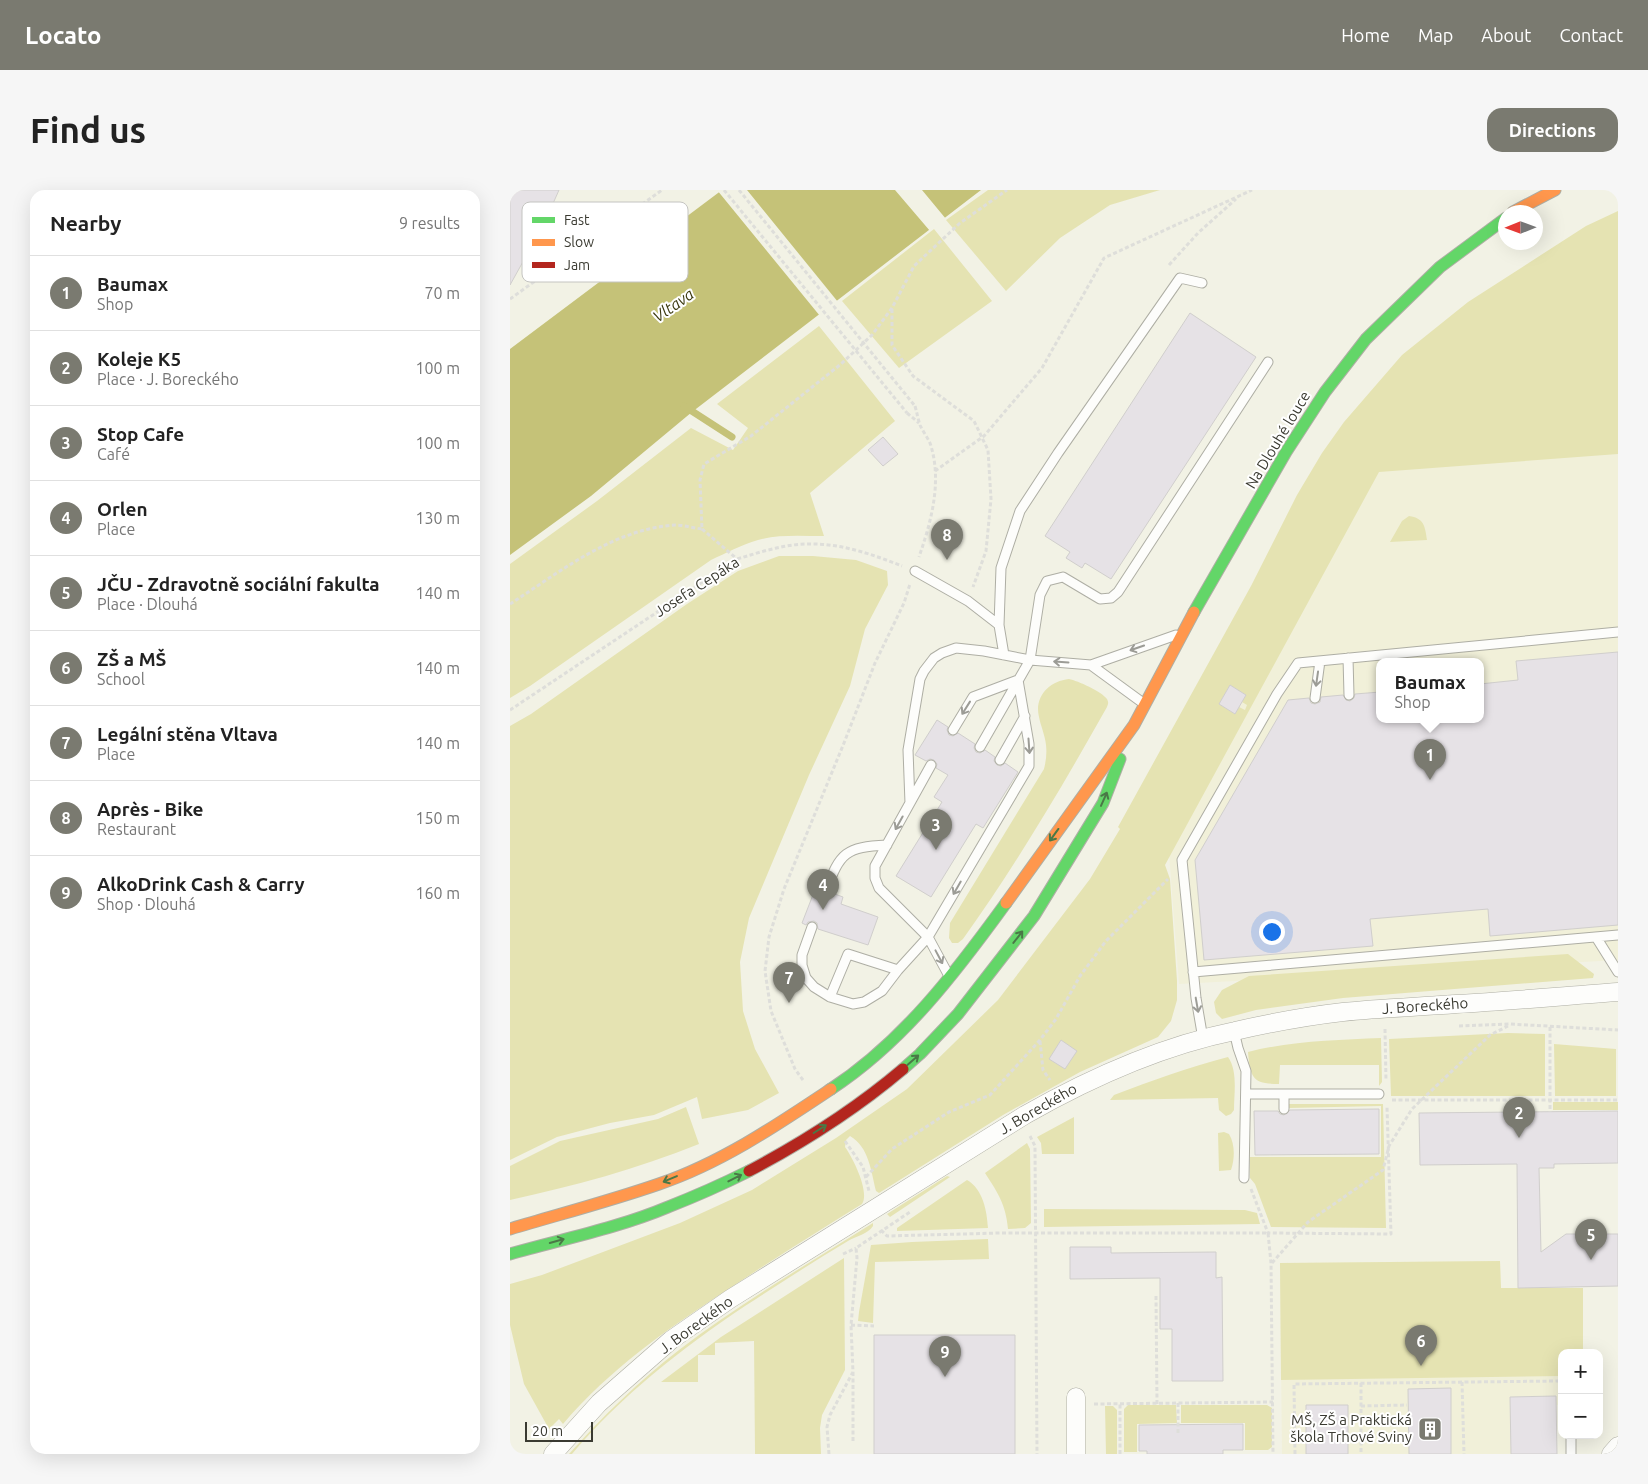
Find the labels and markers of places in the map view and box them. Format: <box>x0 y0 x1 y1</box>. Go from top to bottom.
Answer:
pin: 8 <box>931 519 963 560</box>
pin: 1 <box>1414 739 1446 780</box>
pin: 3 <box>920 809 952 850</box>
pin: 4 <box>807 869 839 910</box>
pin: 7 <box>773 962 805 1003</box>
pin: 2 <box>1503 1097 1535 1138</box>
pin: 5 <box>1575 1219 1607 1260</box>
pin: 6 <box>1405 1325 1437 1366</box>
pin: 9 <box>929 1336 961 1377</box>
place label: MŠ, ZŠ a Praktická škola Trhové Sviny <box>1290 1411 1412 1445</box>
building icon: MŠ, ZŠ a Praktická škola Trhové Sviny <box>1417 1416 1443 1442</box>

